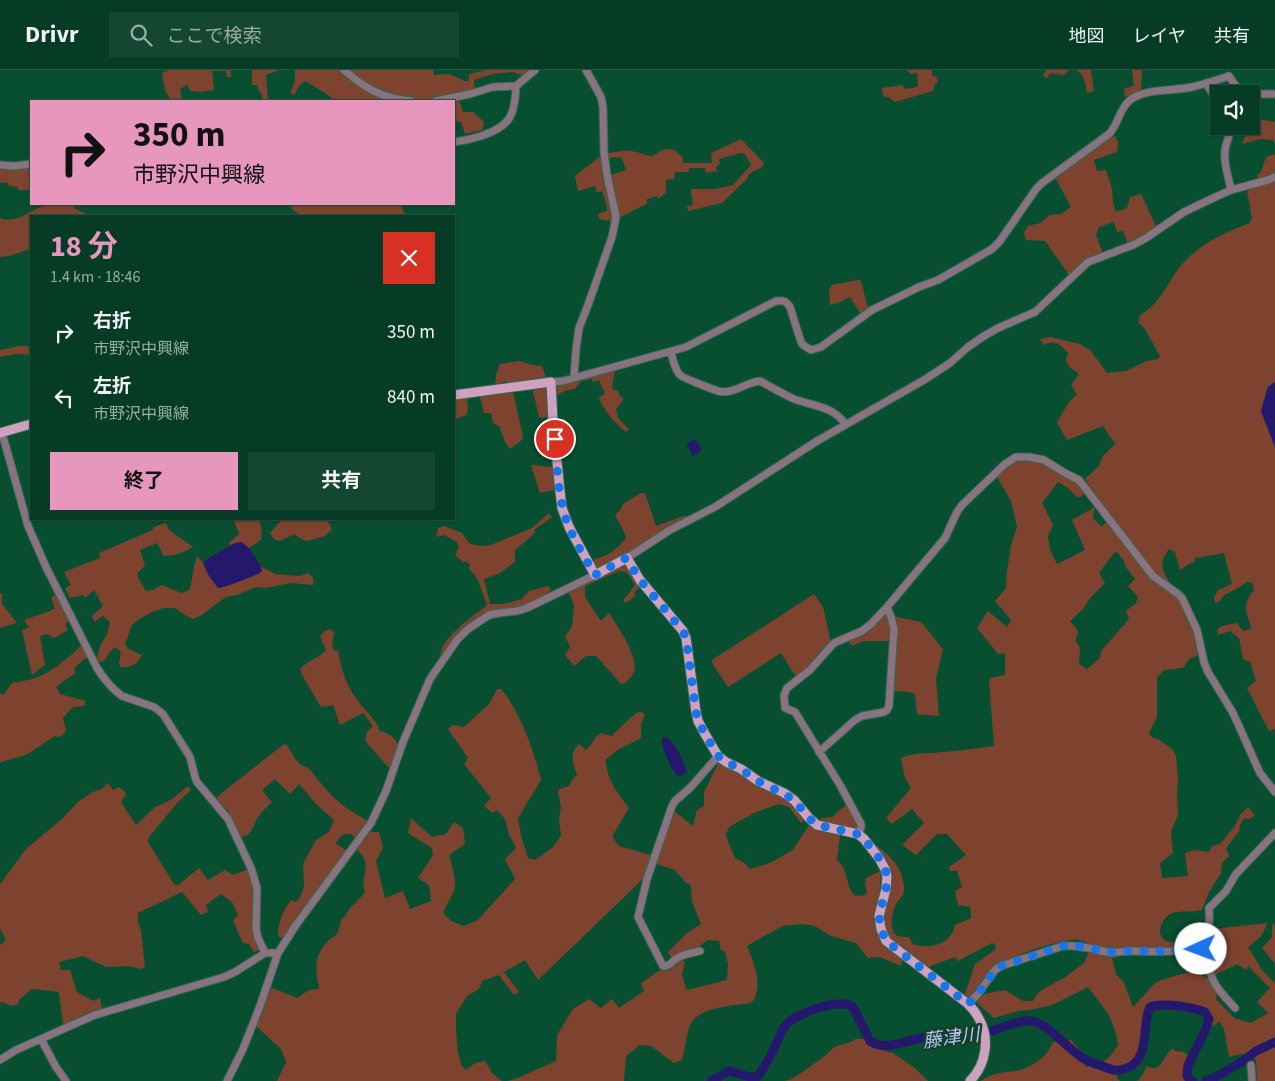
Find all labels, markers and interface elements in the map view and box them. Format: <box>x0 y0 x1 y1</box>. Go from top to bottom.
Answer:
search box <box>109 12 459 57</box>
text: Drivr <box>25 17 79 52</box>
icon: search <box>127 21 155 49</box>
text: ここで検索 <box>167 23 262 50</box>
text: 地図 <box>1069 24 1105 49</box>
text: レイヤ <box>1133 24 1186 49</box>
text: 共有 <box>1214 24 1250 49</box>
map controls <box>1210 85 1260 135</box>
button: sound <box>1210 85 1260 135</box>
text: 350 m <box>133 110 225 160</box>
icon: right <box>50 120 115 185</box>
text: 市野沢中興線 <box>133 159 265 191</box>
text: 18 分 <box>50 225 118 268</box>
button: close <box>383 232 435 284</box>
text: 1.4 km · 18:46 <box>50 266 140 288</box>
text: 右折 <box>93 308 131 335</box>
icon: right <box>50 319 78 347</box>
text: 350 m <box>387 319 435 346</box>
text: 市野沢中興線 <box>93 338 189 360</box>
text: 左折 <box>93 373 131 400</box>
icon: left <box>50 384 78 412</box>
text: 840 m <box>387 384 435 411</box>
text: 市野沢中興線 <box>93 403 189 425</box>
pin <box>534 418 576 460</box>
icon: arrive <box>541 425 569 453</box>
button: 終了 <box>50 452 238 510</box>
button: 共有 <box>248 452 435 510</box>
position arrow <box>1174 922 1226 974</box>
water label: 藤津川 <box>921 1021 983 1055</box>

